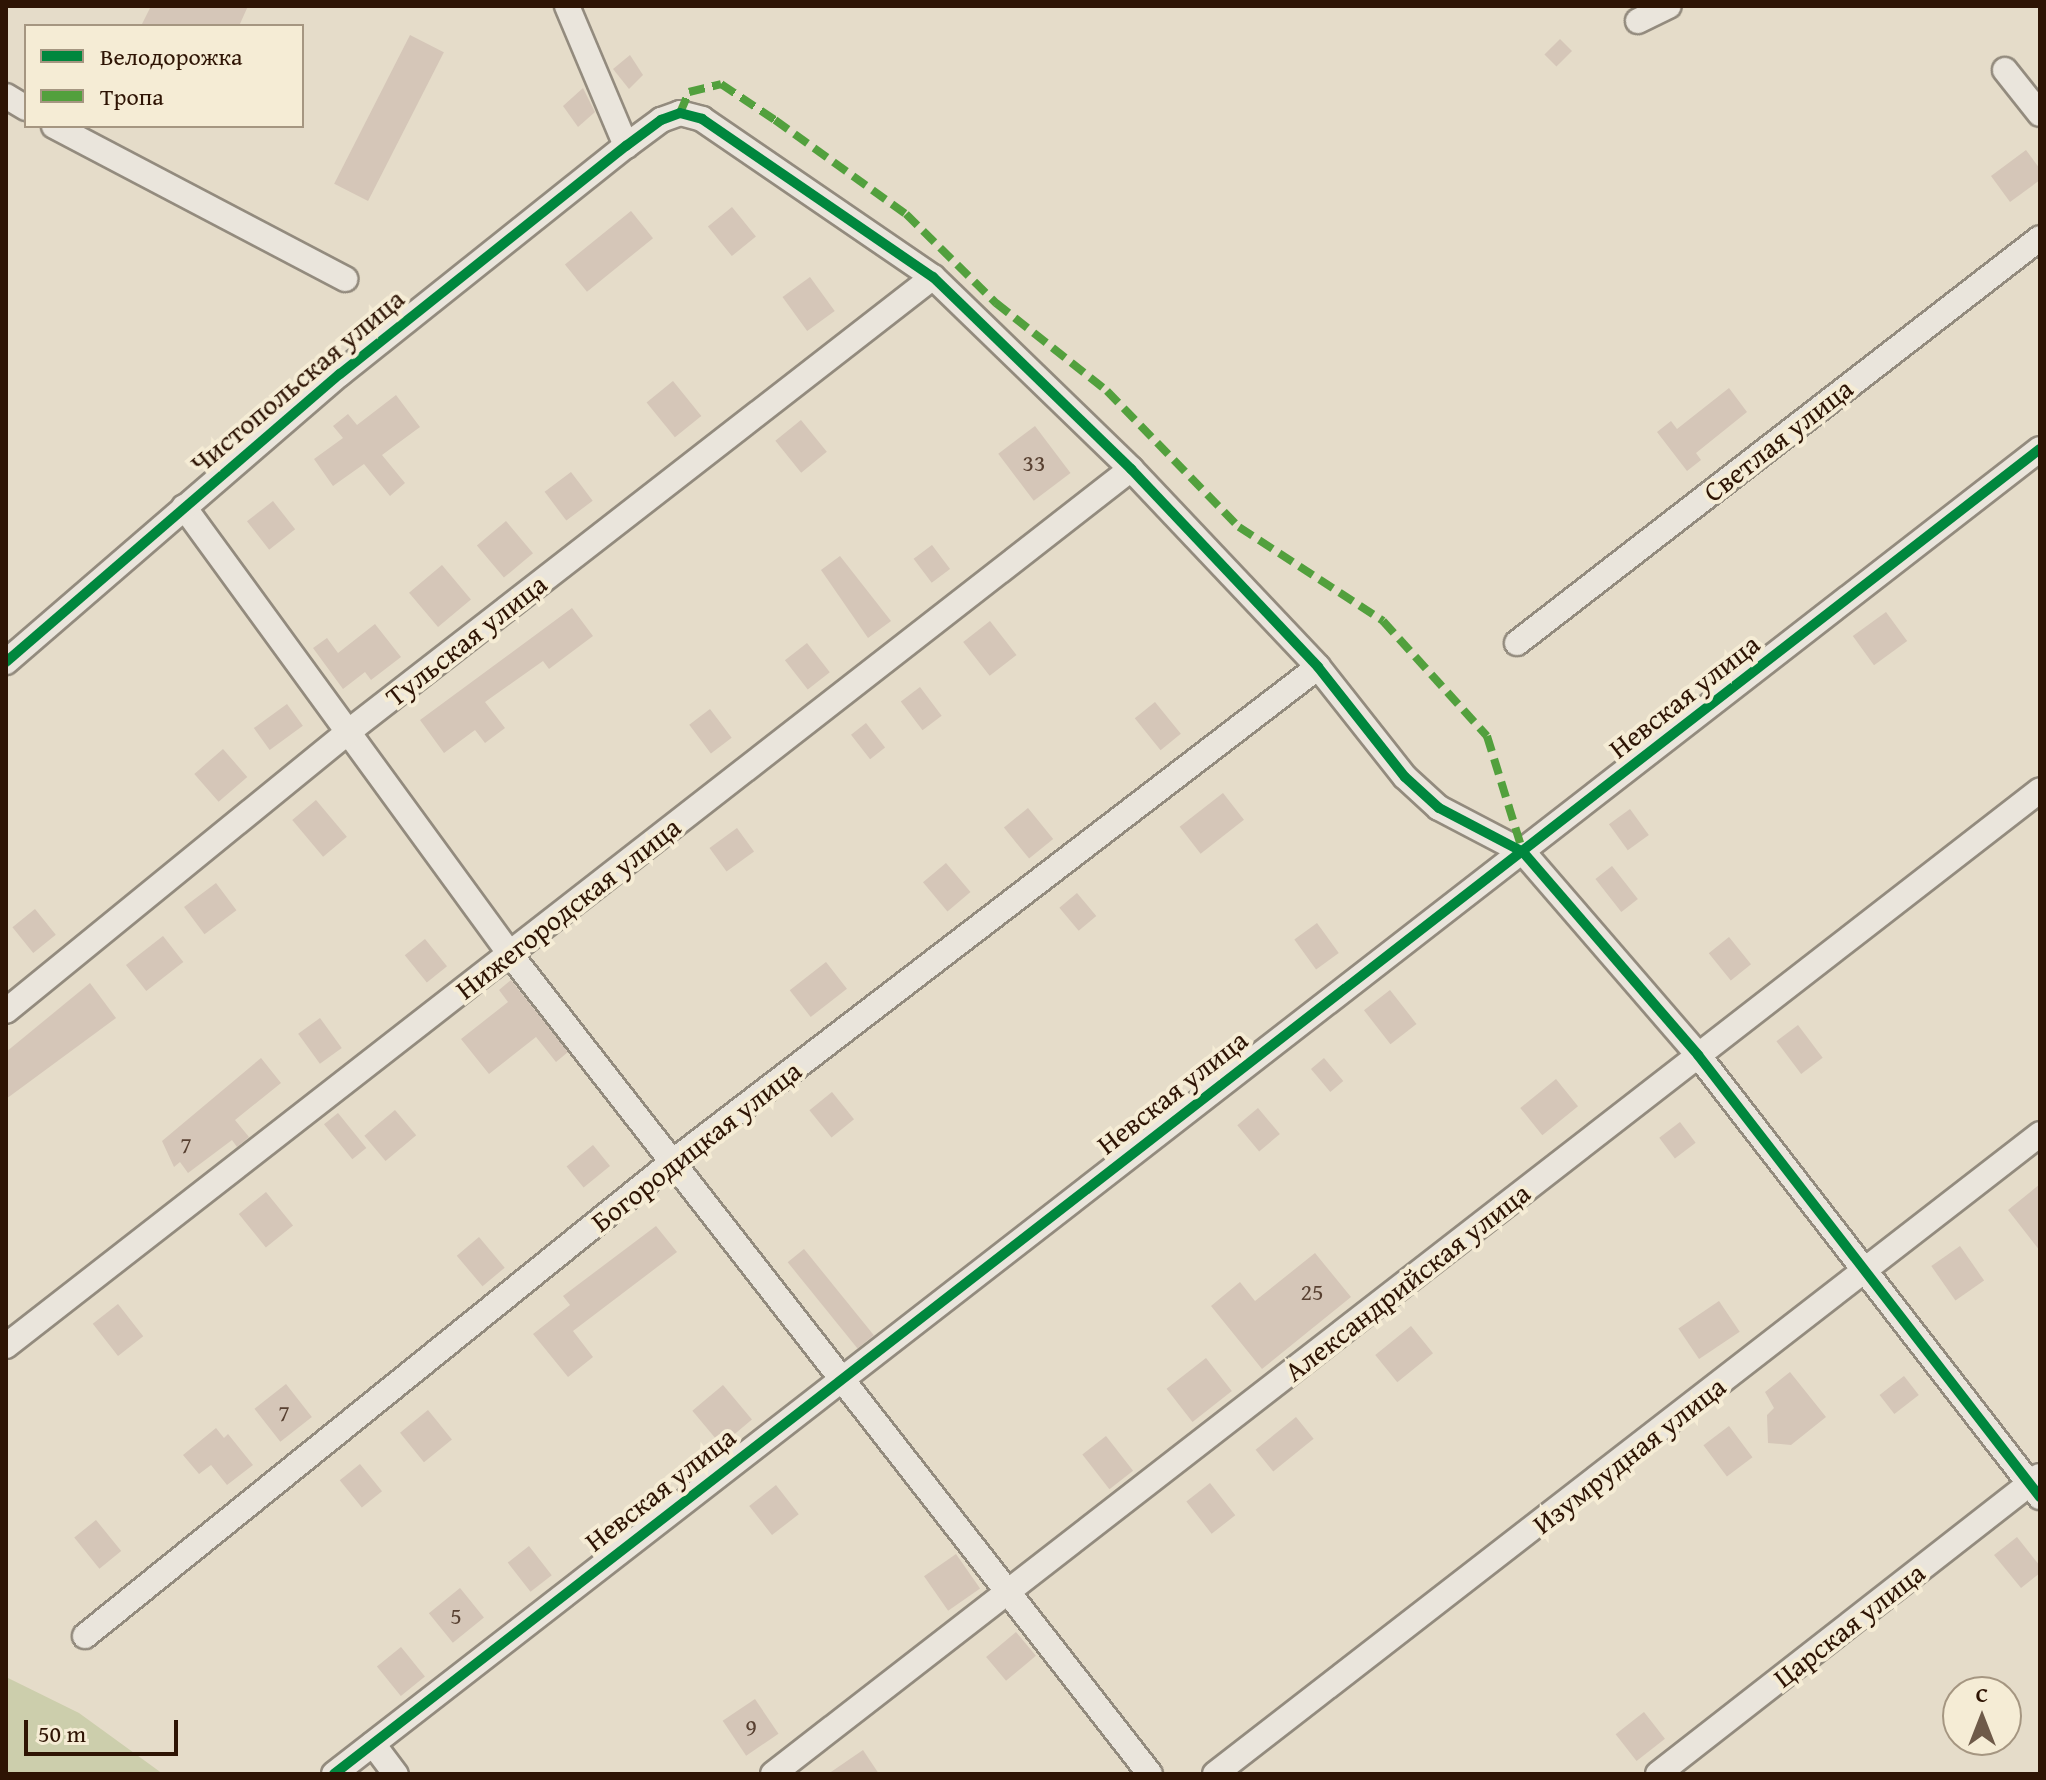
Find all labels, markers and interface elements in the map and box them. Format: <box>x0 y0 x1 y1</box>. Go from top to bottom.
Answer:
legend <box>24 24 304 128</box>
text: Велодорожка <box>100 39 242 74</box>
text: Тропа <box>100 79 164 114</box>
street label: Чистопольская улица <box>183 282 411 480</box>
street label: Светлая улица <box>1697 371 1859 509</box>
house number: 33 <box>1022 449 1046 477</box>
street label: Тульская улица <box>379 567 553 713</box>
street label: Невская улица <box>1602 627 1766 765</box>
street label: Нижегородская улица <box>449 810 687 1006</box>
street label: Невская улица <box>1090 1023 1254 1161</box>
street label: Богородицкая улица <box>584 1054 808 1238</box>
house number: 7 <box>180 1131 192 1159</box>
street label: Александрийская улица <box>1278 1176 1536 1388</box>
house number: 25 <box>1300 1278 1324 1306</box>
street label: Изумрудная улица <box>1526 1369 1732 1541</box>
house number: 7 <box>278 1399 290 1427</box>
street label: Невская улица <box>578 1420 742 1558</box>
street label: Царская улица <box>1767 1555 1931 1695</box>
house number: 5 <box>450 1602 462 1630</box>
north arrow <box>1942 1676 2022 1756</box>
text: С <box>1976 1678 1988 1710</box>
scale bar <box>28 1704 182 1754</box>
house number: 9 <box>745 1713 757 1741</box>
text: 50 m <box>38 1716 86 1751</box>

